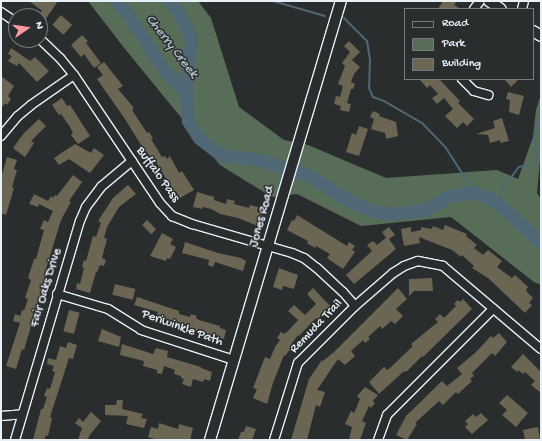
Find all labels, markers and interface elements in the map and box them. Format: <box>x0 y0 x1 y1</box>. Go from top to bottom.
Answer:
north arrow <box>8 8 48 48</box>
legend <box>404 8 534 80</box>
water label: Cherry Creek <box>141 12 201 82</box>
text: Road <box>442 17 468 31</box>
text: N <box>32 21 45 30</box>
text: Park <box>442 37 465 51</box>
text: Building <box>442 57 481 71</box>
street label: Buffalo Pass <box>132 144 182 206</box>
street label: Jones Road <box>247 185 279 249</box>
street label: Fair Oaks Drive <box>28 247 66 329</box>
street label: Remuda Trail <box>287 297 347 357</box>
street label: Periwinkle Path <box>139 307 225 351</box>

